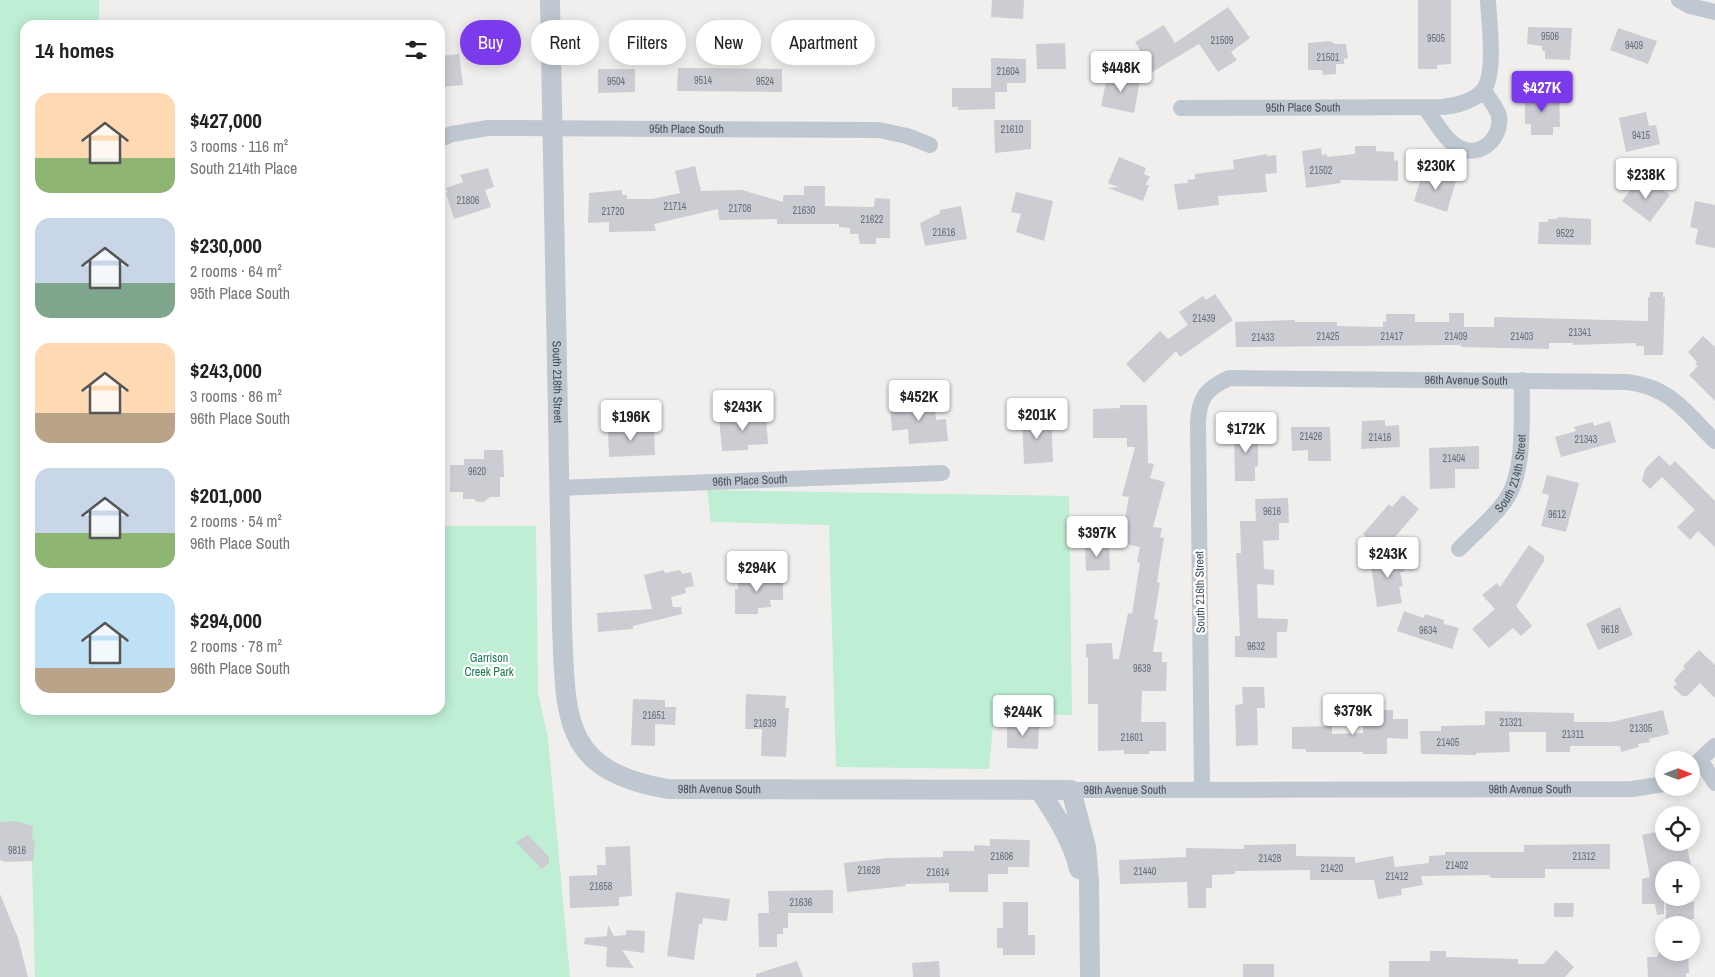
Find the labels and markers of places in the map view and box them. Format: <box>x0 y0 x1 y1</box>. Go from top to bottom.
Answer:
pin: $448K <box>1086 51 1156 93</box>
pin: $427K <box>1507 70 1577 113</box>
pin: $230K <box>1401 148 1471 191</box>
pin: $238K <box>1611 158 1681 200</box>
pin: $452K <box>884 380 954 422</box>
pin: $243K <box>708 390 778 432</box>
pin: $201K <box>1002 398 1072 440</box>
pin: $196K <box>596 400 666 442</box>
pin: $172K <box>1211 412 1281 454</box>
pin: $397K <box>1062 516 1132 558</box>
pin: $243K <box>1353 536 1423 579</box>
pin: $294K <box>722 550 792 593</box>
pin: $244K <box>988 694 1058 737</box>
pin: $379K <box>1318 694 1388 736</box>

